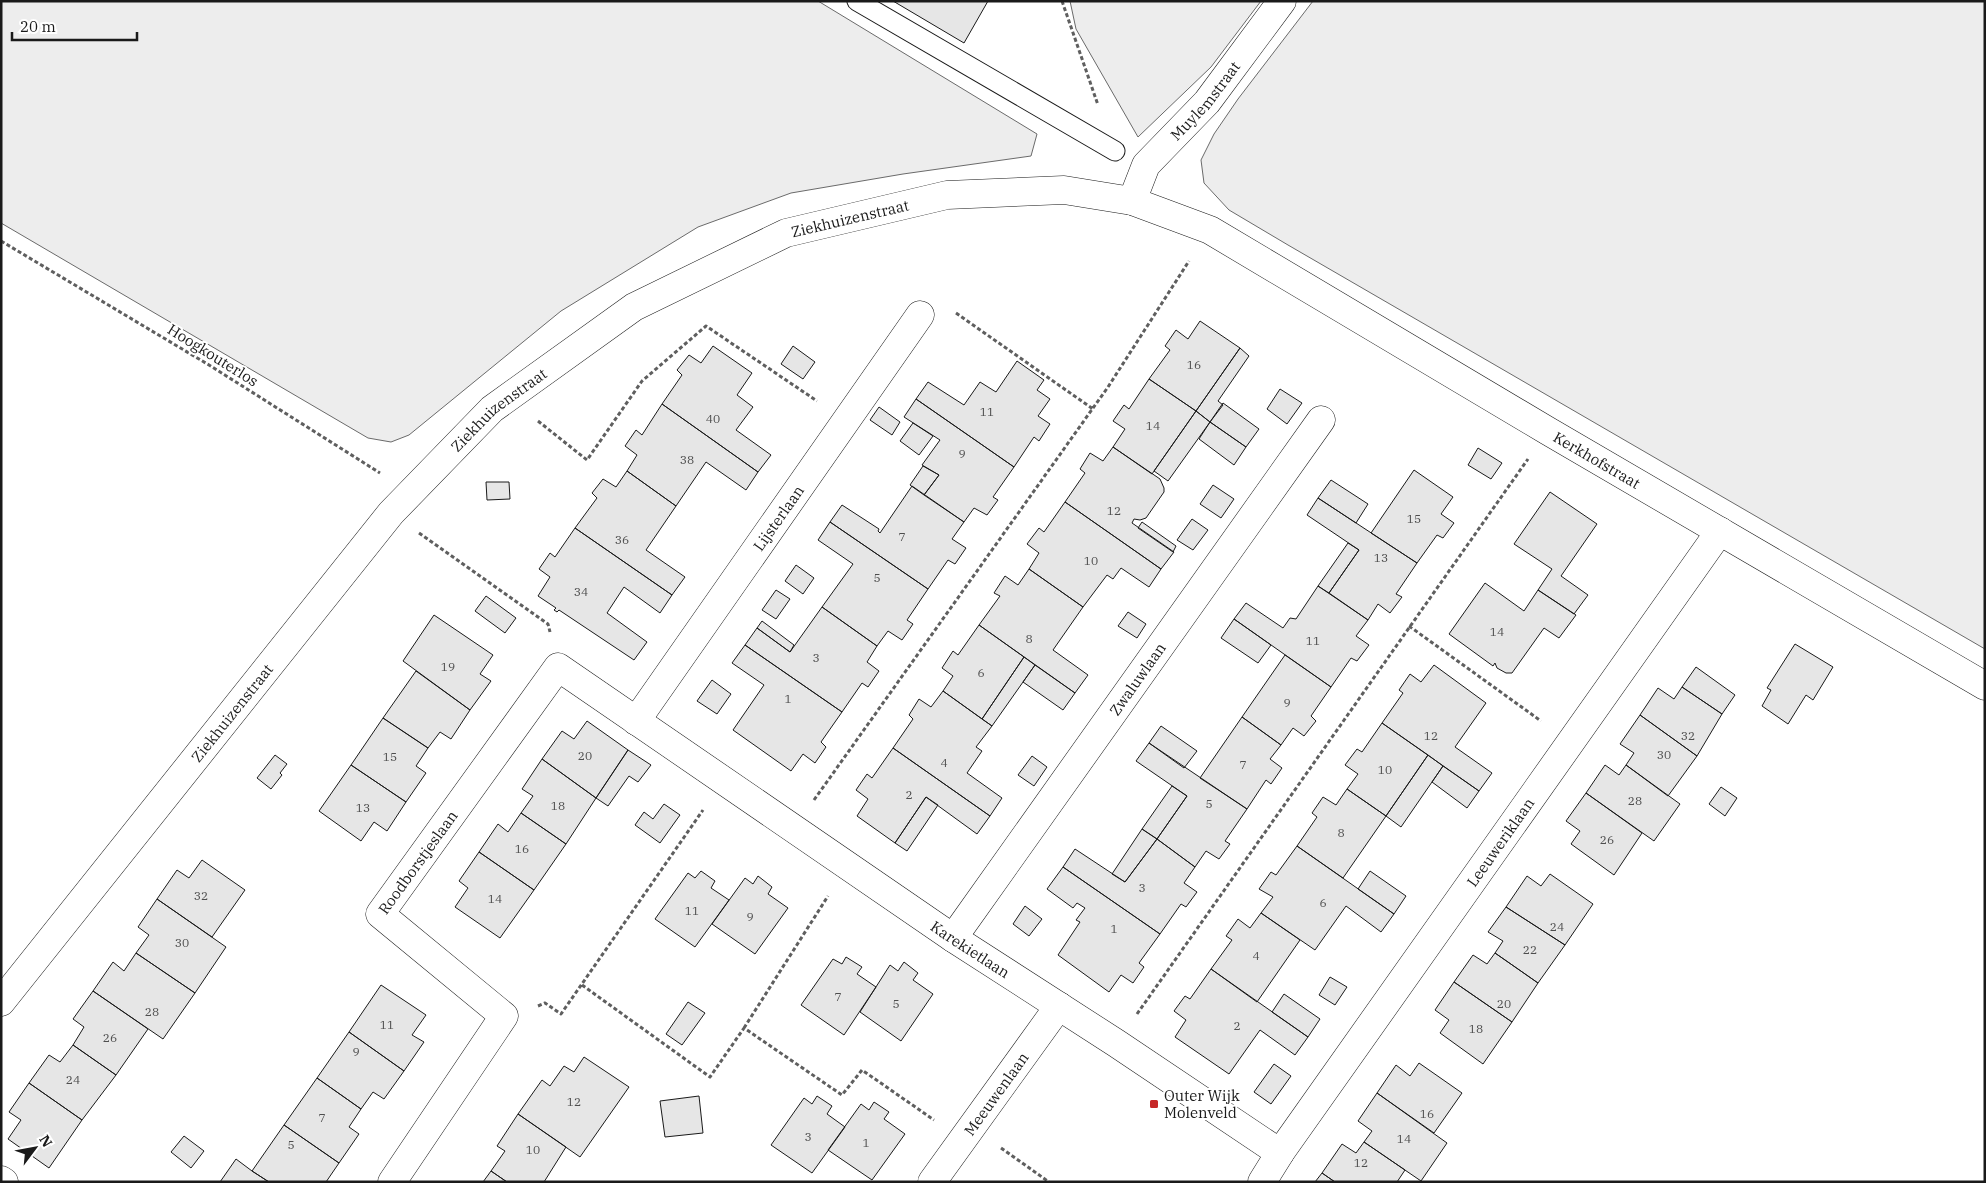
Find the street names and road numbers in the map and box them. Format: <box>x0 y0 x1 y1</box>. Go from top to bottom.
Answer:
street label: Muylemstraat <box>1166 57 1244 144</box>
street label: Ziekhuizenstraat <box>789 195 911 241</box>
street label: Hoogkouterlos <box>164 319 262 391</box>
street label: Ziekhuizenstraat <box>446 364 550 456</box>
street label: Kerkhofstraat <box>1550 427 1644 492</box>
street label: Lijsterlaan <box>749 481 808 554</box>
street label: Zwaluwlaan <box>1105 638 1170 719</box>
street label: Ziekhuizenstraat <box>187 660 277 766</box>
street label: Leeuweriklaan <box>1462 793 1538 890</box>
street label: Roodborstjeslaan <box>374 806 462 918</box>
street label: Karekietlaan <box>927 916 1014 982</box>
street label: Meeuwenlaan <box>959 1048 1032 1139</box>

